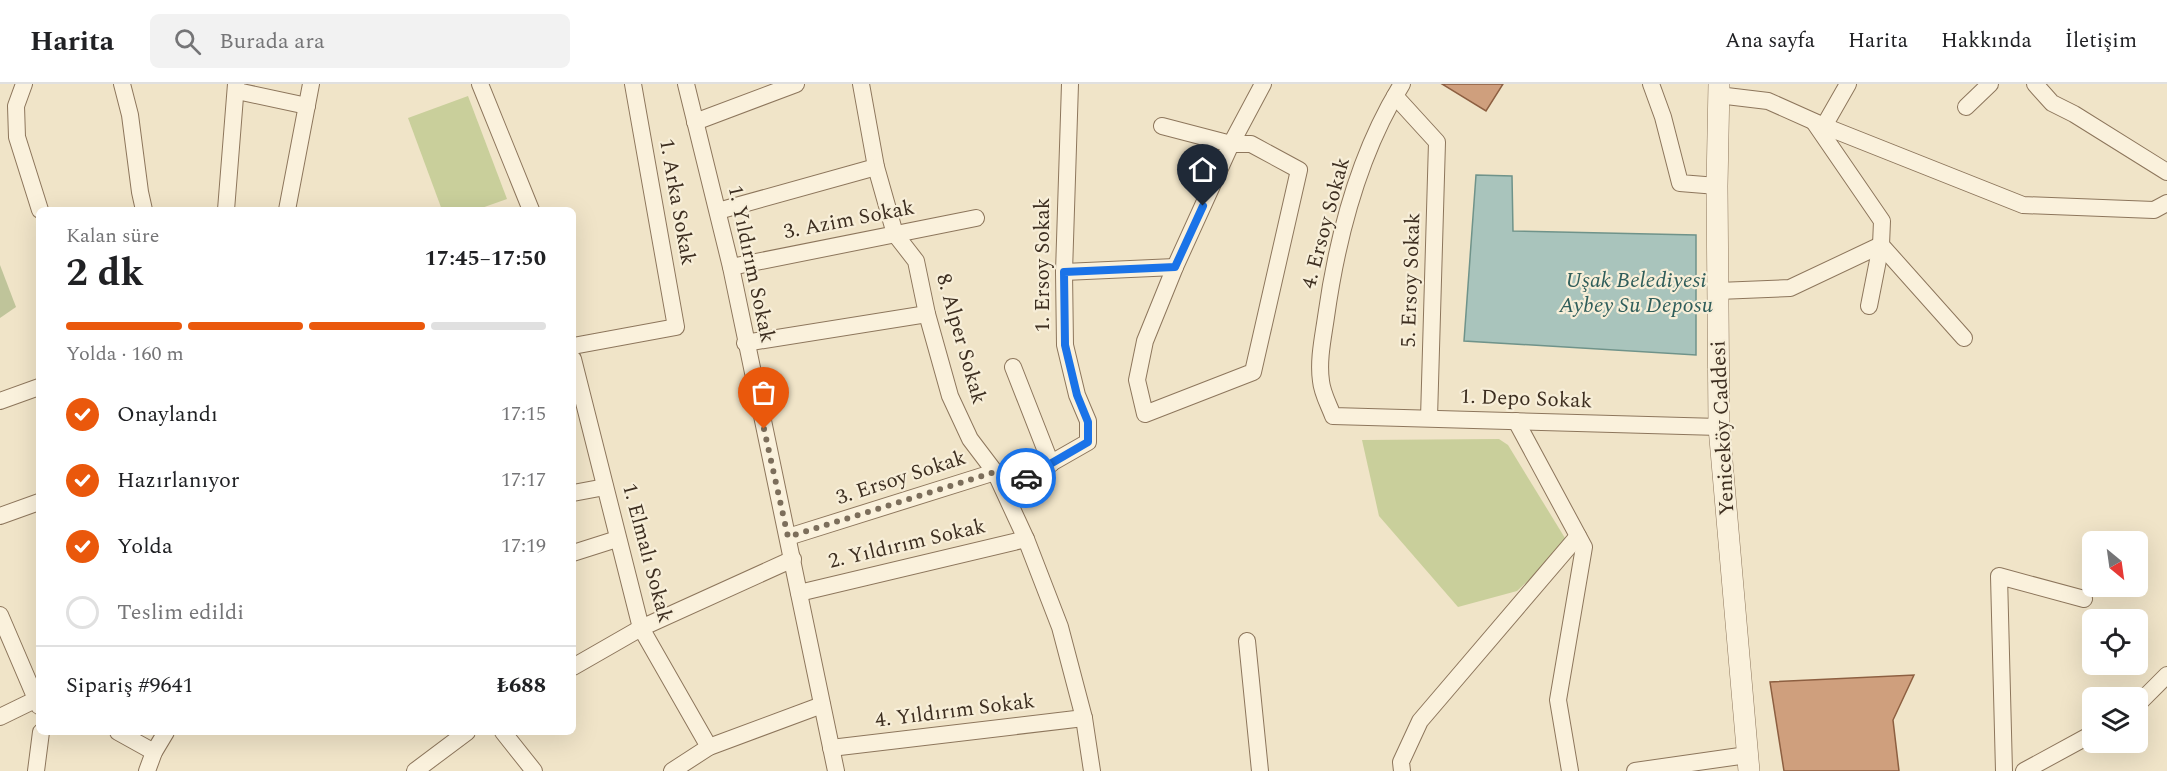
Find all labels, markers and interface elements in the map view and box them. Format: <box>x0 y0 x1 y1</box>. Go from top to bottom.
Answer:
search box <box>150 14 570 68</box>
text: Harita <box>30 20 114 63</box>
icon: search <box>171 25 204 58</box>
text: Burada ara <box>219 25 325 58</box>
text: Ana sayfa <box>1725 25 1815 57</box>
text: Harita <box>1848 25 1908 57</box>
text: Hakkında <box>1941 25 2032 57</box>
text: İletişim <box>2065 25 2137 57</box>
street label: 1. Arka Sokak <box>650 136 704 268</box>
pin <box>1177 144 1228 206</box>
icon: home <box>1186 153 1219 186</box>
street label: 4. Ersoy Sokak <box>1293 153 1359 292</box>
street label: 1. Yıldırım Sokak <box>719 182 783 346</box>
street label: 3. Azim Sokak <box>781 192 917 248</box>
street label: 1. Ersoy Sokak <box>1027 197 1059 332</box>
street label: 5. Ersoy Sokak <box>1393 212 1429 348</box>
text: Kalan süre <box>66 221 159 251</box>
text: 17:45–17:50 <box>424 242 546 275</box>
text: 2 dk <box>66 244 144 303</box>
water label: Uşak Belediyesi Aybey Su Deposu <box>1558 264 1714 322</box>
street label: 8. Alper Sokak <box>927 270 995 408</box>
text: Yolda · 160 m <box>66 339 184 369</box>
street label: Yeniceköy Caddesi <box>1702 340 1744 516</box>
pin <box>738 367 789 429</box>
icon: bag <box>747 376 780 409</box>
street label: 1. Depo Sokak <box>1459 381 1593 417</box>
icon: check <box>66 398 99 431</box>
text: Onaylandı <box>117 398 218 431</box>
text: 17:15 <box>501 399 546 429</box>
street label: 3. Ersoy Sokak <box>832 442 970 514</box>
courier <box>996 448 1056 508</box>
icon: car <box>1010 462 1043 495</box>
icon: check <box>66 464 99 497</box>
text: Hazırlanıyor <box>117 464 240 497</box>
text: 17:17 <box>501 465 546 495</box>
street label: 1. Elmalı Sokak <box>613 480 681 627</box>
street label: 2. Yıldırım Sokak <box>825 510 989 578</box>
icon: check <box>66 530 99 563</box>
text: Yolda <box>117 530 173 563</box>
text: 17:19 <box>501 531 546 561</box>
north arrow <box>2082 531 2148 597</box>
map controls <box>2082 531 2148 753</box>
text: Teslim edildi <box>117 596 244 629</box>
button: locate <box>2082 609 2148 675</box>
text: Sipariş #9641 <box>66 669 194 702</box>
text: ₺688 <box>497 669 546 702</box>
street label: 4. Yıldırım Sokak <box>873 685 1037 737</box>
button: layers <box>2082 687 2148 753</box>

